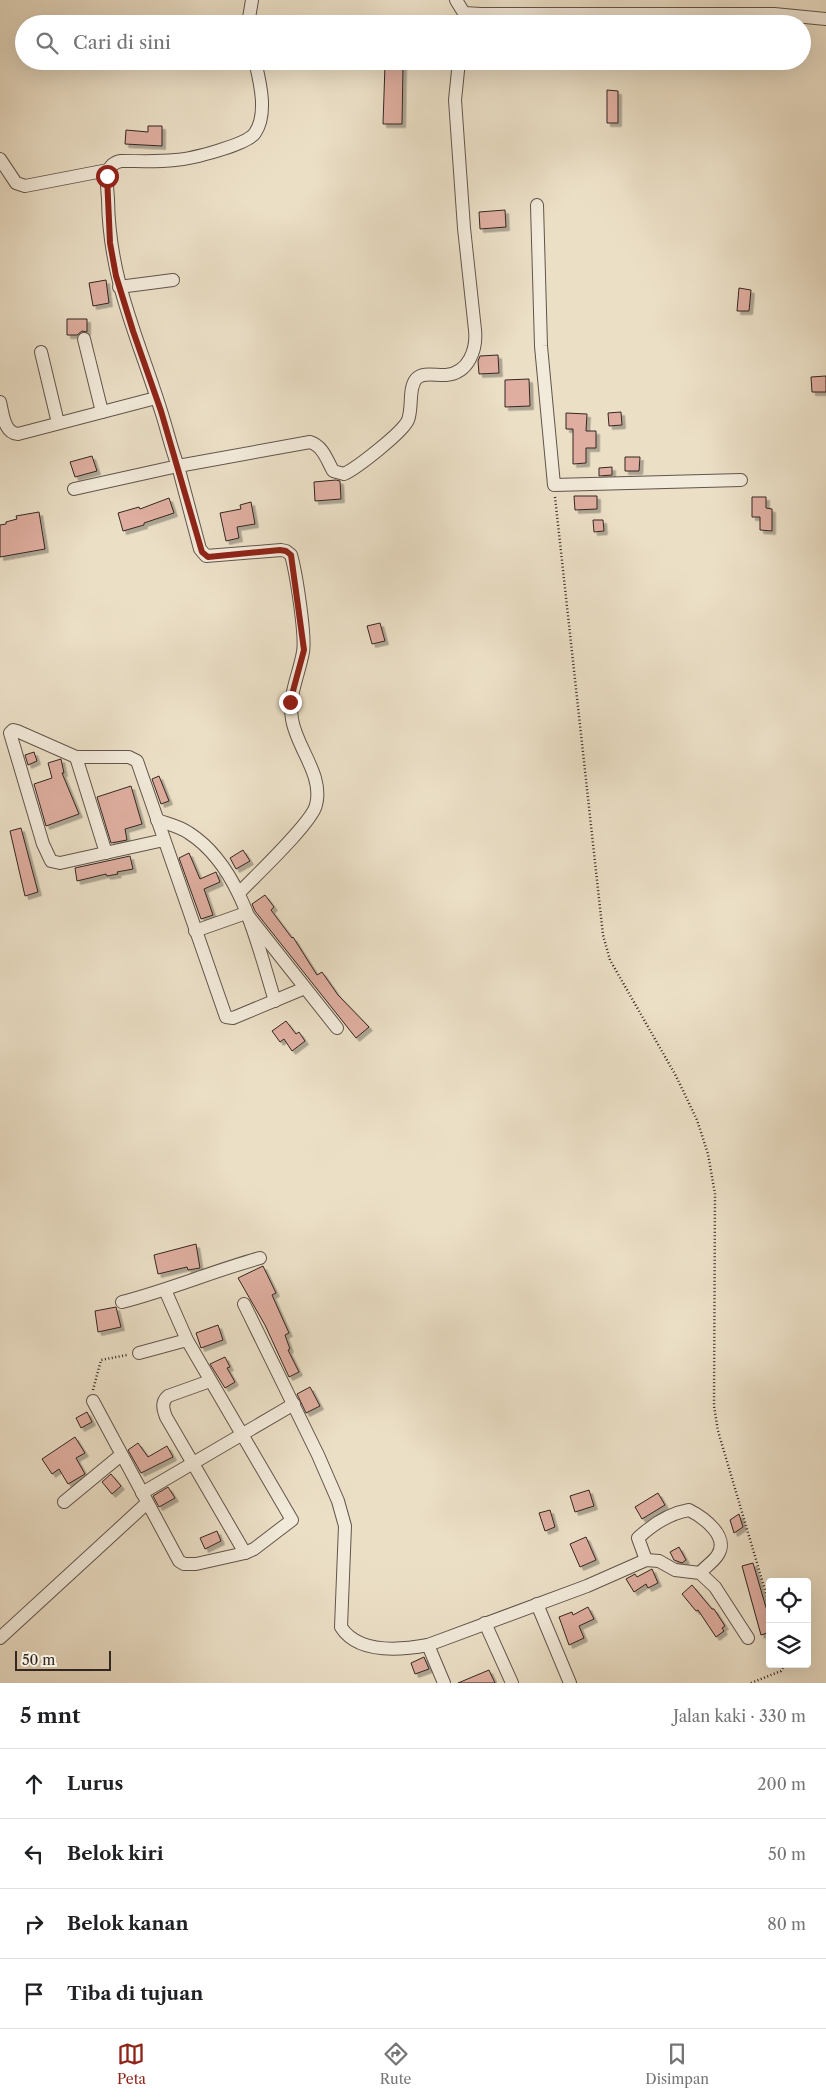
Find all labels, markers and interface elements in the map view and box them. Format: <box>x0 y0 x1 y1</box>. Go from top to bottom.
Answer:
search box <box>15 15 811 70</box>
icon: search <box>33 29 61 57</box>
text: Cari di sini <box>73 31 171 54</box>
route start <box>96 165 119 188</box>
route end <box>279 691 302 714</box>
map controls <box>766 1578 811 1668</box>
button: locate <box>766 1578 811 1623</box>
button: layers <box>766 1623 811 1668</box>
scale bar <box>15 1648 111 1671</box>
text: 50 m <box>22 1651 55 1669</box>
text: 5 mnt <box>20 1703 81 1728</box>
text: Jalan kaki · 330 m <box>673 1706 806 1726</box>
icon: ahead <box>20 1770 48 1798</box>
text: Lurus <box>67 1772 123 1795</box>
text: 200 m <box>757 1774 806 1794</box>
icon: left <box>20 1840 48 1868</box>
text: Belok kiri <box>67 1842 164 1865</box>
text: 50 m <box>768 1844 806 1864</box>
icon: right <box>20 1910 48 1938</box>
text: Belok kanan <box>67 1912 189 1935</box>
text: 80 m <box>767 1914 806 1934</box>
icon: arrive <box>20 1980 48 2008</box>
text: Tiba di tujuan <box>67 1982 203 2005</box>
tab: Peta <box>117 2040 146 2088</box>
tab: Rute <box>380 2040 411 2088</box>
tab: Disimpan <box>645 2040 709 2088</box>

